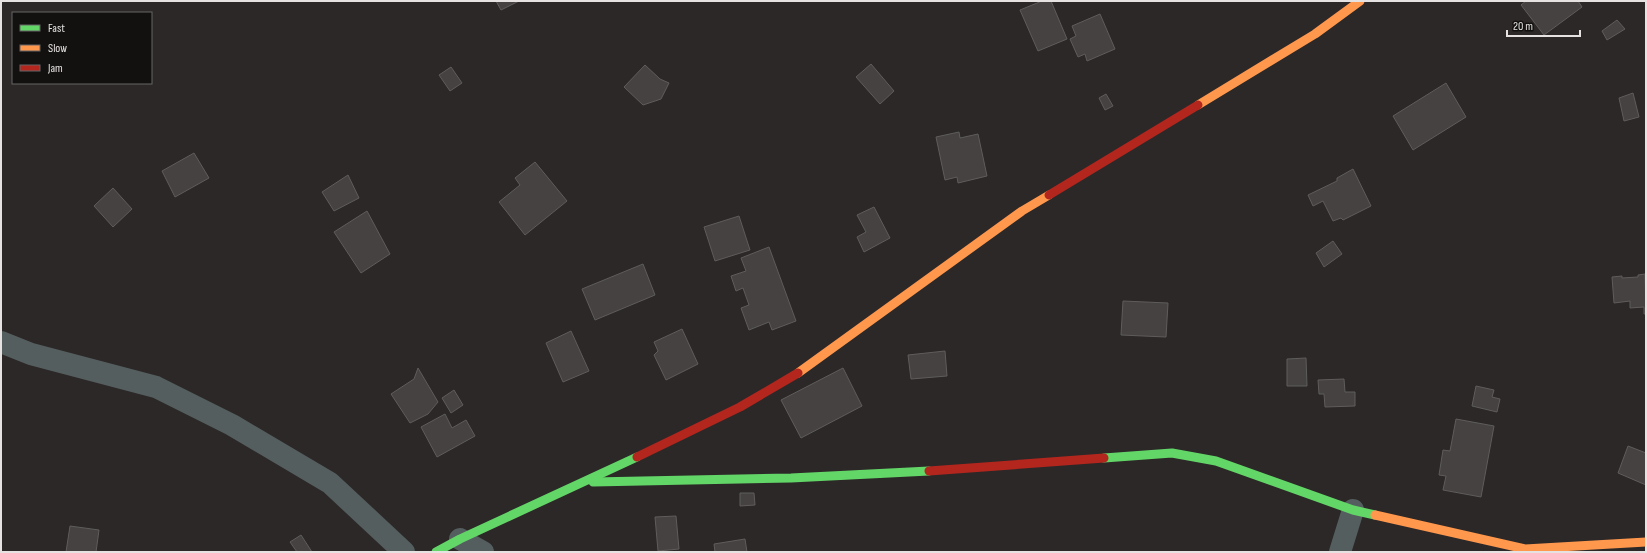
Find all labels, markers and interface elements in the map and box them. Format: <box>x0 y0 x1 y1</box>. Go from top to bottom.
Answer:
legend <box>12 12 152 84</box>
scale bar <box>1507 12 1580 38</box>
text: 20 m <box>1513 19 1533 34</box>
text: Fast <box>48 21 65 36</box>
text: Slow <box>48 41 67 56</box>
text: Jam <box>47 61 63 76</box>

